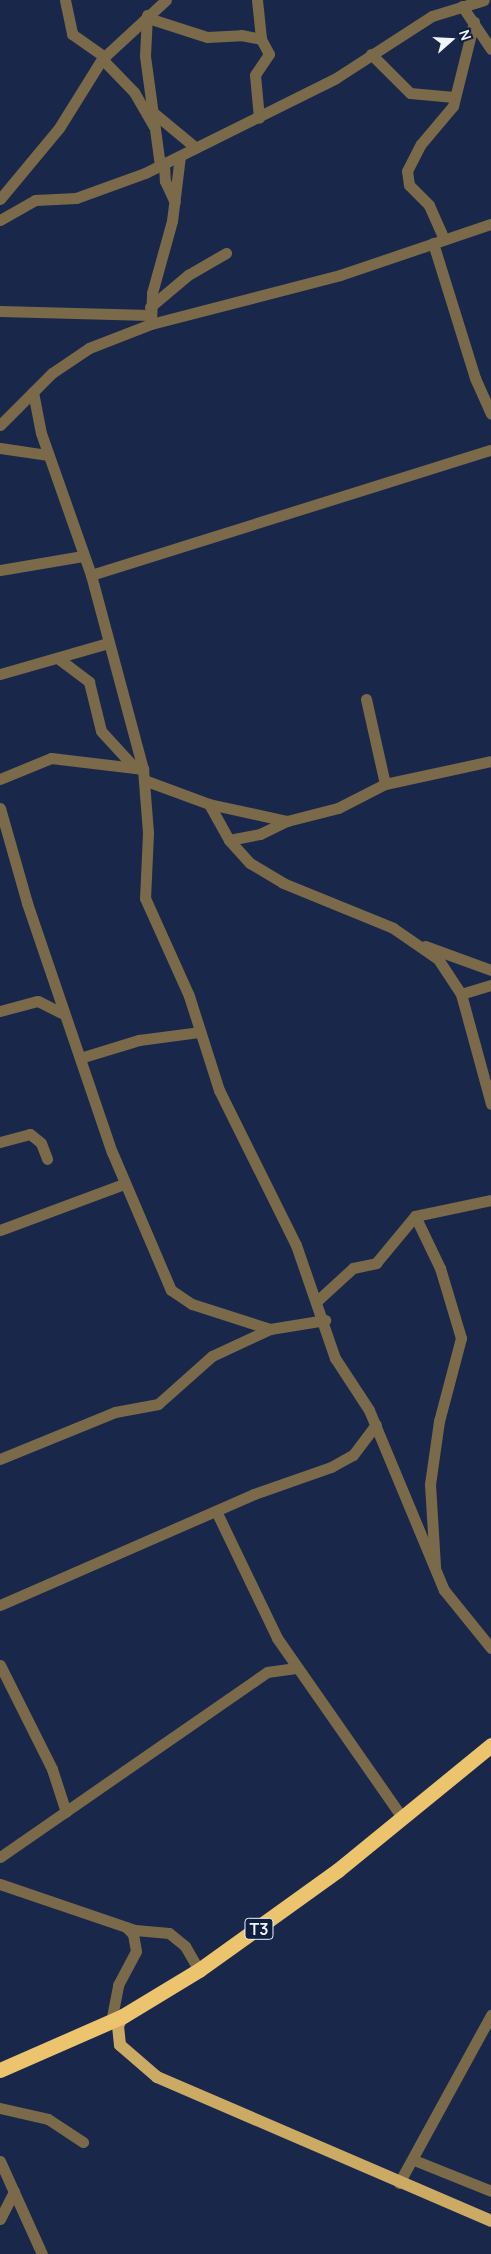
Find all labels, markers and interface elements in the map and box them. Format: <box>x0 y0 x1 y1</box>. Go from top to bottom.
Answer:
north arrow <box>426 15 476 65</box>
text: N <box>455 27 476 43</box>
road number: T3 <box>244 1916 274 1942</box>

